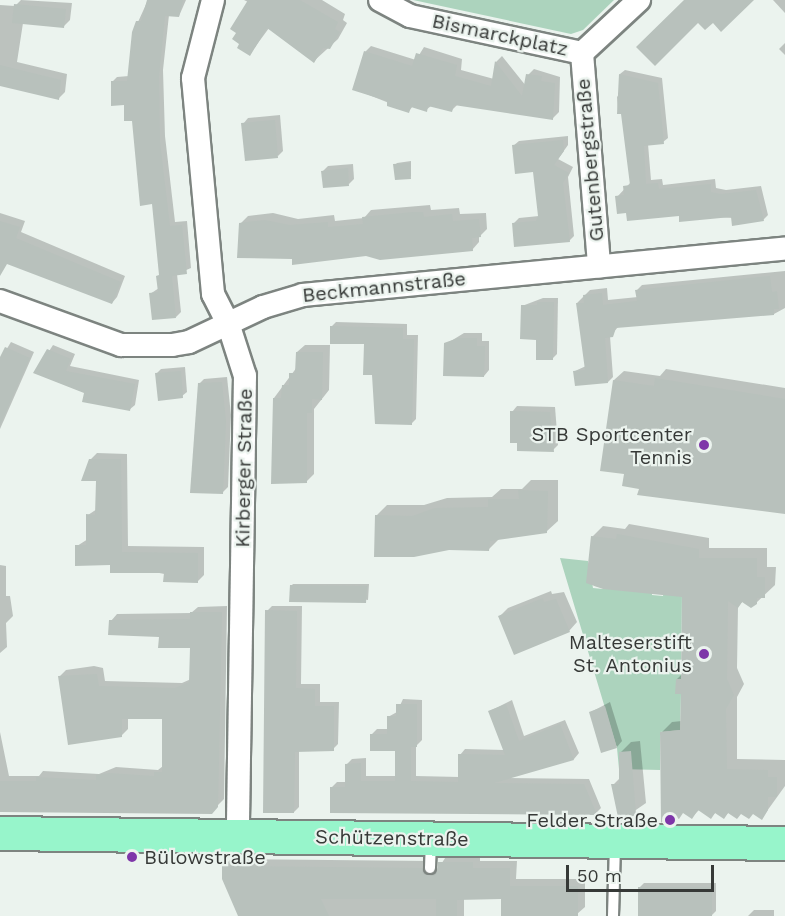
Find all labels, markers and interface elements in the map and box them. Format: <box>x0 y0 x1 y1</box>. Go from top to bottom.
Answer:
street label: Bismarckplatz <box>430 9 570 61</box>
street label: Gutenbergstraße <box>571 78 609 242</box>
street label: Beckmannstraße <box>301 266 467 308</box>
street label: Kirberger Straße <box>231 388 257 548</box>
place label: STB Sportcenter Tennis <box>532 422 692 469</box>
marker: STB Sportcenter Tennis <box>697 438 711 452</box>
place label: Malteserstift St. Antonius <box>569 630 692 677</box>
marker: Malteserstift St. Antonius <box>697 647 711 661</box>
place label: Felder Straße <box>526 808 658 832</box>
marker: Felder Straße <box>663 813 677 827</box>
street label: Schützenstraße <box>315 825 469 851</box>
place label: Bülowstraße <box>144 845 266 869</box>
marker: Bülowstraße <box>125 850 139 864</box>
scale bar <box>569 853 718 891</box>
text: 50 m <box>577 865 622 886</box>

